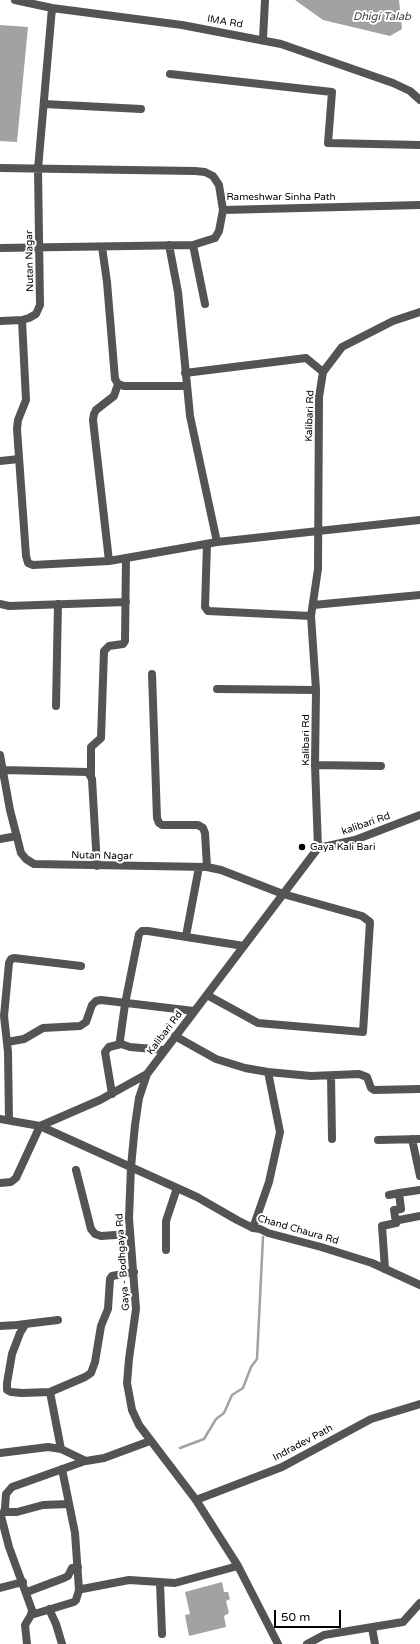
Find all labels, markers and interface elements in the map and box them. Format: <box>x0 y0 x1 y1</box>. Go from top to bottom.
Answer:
water label: Dhigi Talab <box>353 10 411 24</box>
street label: IMA Rd <box>206 13 244 31</box>
street label: Rameshwar Sinha Path <box>226 191 336 203</box>
street label: Nutan Nagar <box>23 230 37 292</box>
street label: Kalibari Rd <box>303 390 317 442</box>
street label: Kalibari Rd <box>300 714 312 766</box>
street label: kalibari Rd <box>340 810 392 838</box>
place label: Gaya Kali Bari <box>310 841 375 853</box>
marker: Gaya Kali Bari <box>297 842 307 852</box>
street label: Nutan Nagar <box>71 849 133 863</box>
street label: Kalibari Rd <box>145 1009 185 1057</box>
street label: Gaya - Bodhgaya Rd <box>114 1213 132 1311</box>
street label: Chand Chaura Rd <box>256 1213 340 1247</box>
street label: Indradev Path <box>271 1422 335 1464</box>
scale bar <box>276 1602 343 1628</box>
text: 50 m <box>281 1610 310 1624</box>

